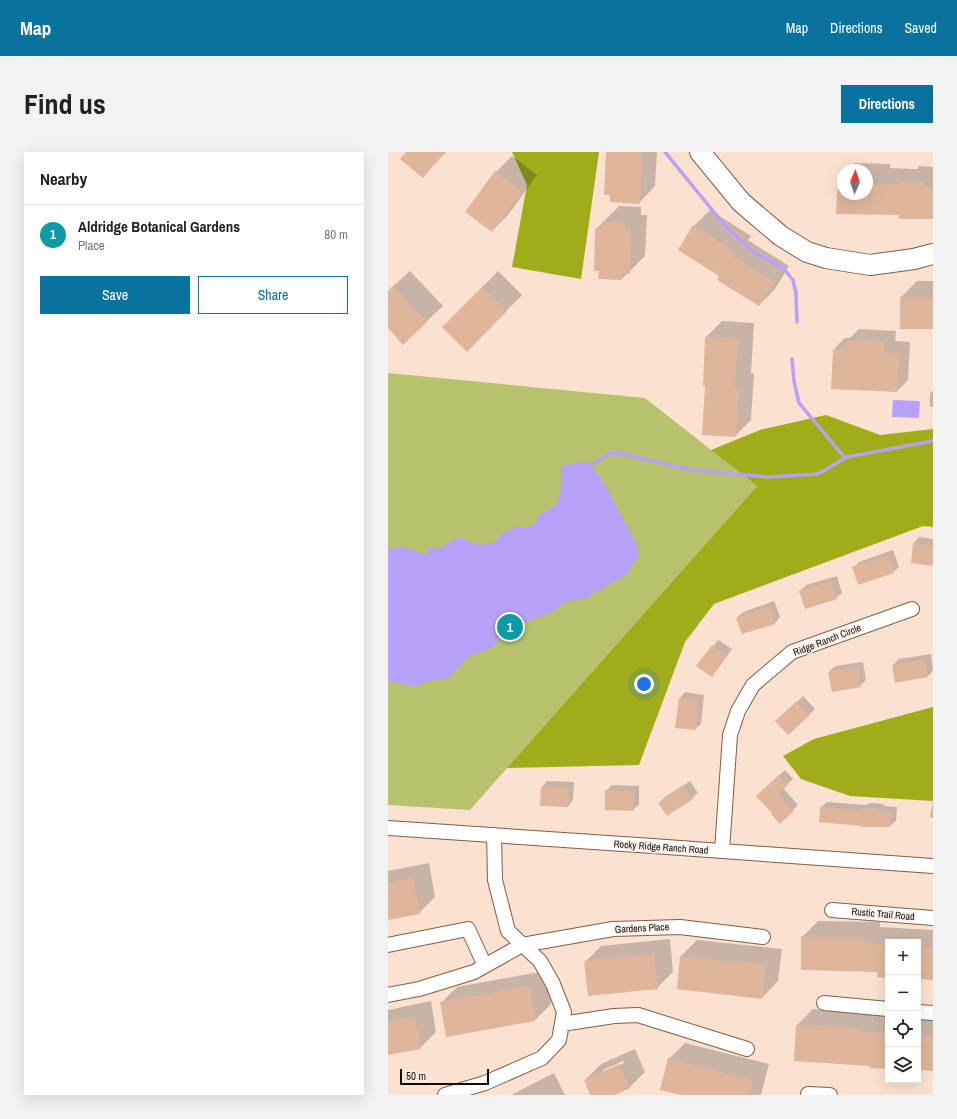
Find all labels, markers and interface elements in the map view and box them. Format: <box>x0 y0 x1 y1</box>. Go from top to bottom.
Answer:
text: Map <box>20 15 51 41</box>
text: Map <box>786 19 808 37</box>
text: Directions <box>830 19 882 37</box>
text: Saved <box>904 19 937 37</box>
text: Find us <box>24 85 106 123</box>
button: Directions <box>841 85 933 123</box>
north arrow <box>837 164 873 200</box>
text: Nearby <box>40 167 87 190</box>
text: Aldridge Botanical Gardens <box>78 216 240 237</box>
text: 1 <box>50 226 56 243</box>
text: 80 m <box>324 226 348 243</box>
text: Place <box>78 237 105 254</box>
button: Save <box>40 276 190 314</box>
button: Share <box>198 276 348 314</box>
pin: 1 <box>497 612 523 642</box>
street label: Ridge Ranch Circle <box>791 621 863 659</box>
your location <box>634 674 654 694</box>
street label: Rocky Ridge Ranch Road <box>613 837 709 857</box>
street label: Rustic Trail Road <box>851 905 915 923</box>
street label: Gardens Place <box>615 920 670 936</box>
map controls <box>885 939 921 1083</box>
button: + <box>885 939 921 975</box>
button: − <box>885 975 921 1011</box>
button: locate <box>885 1011 921 1047</box>
button: layers <box>885 1047 921 1083</box>
scale bar <box>400 1067 489 1086</box>
text: 50 m <box>406 1069 426 1083</box>

